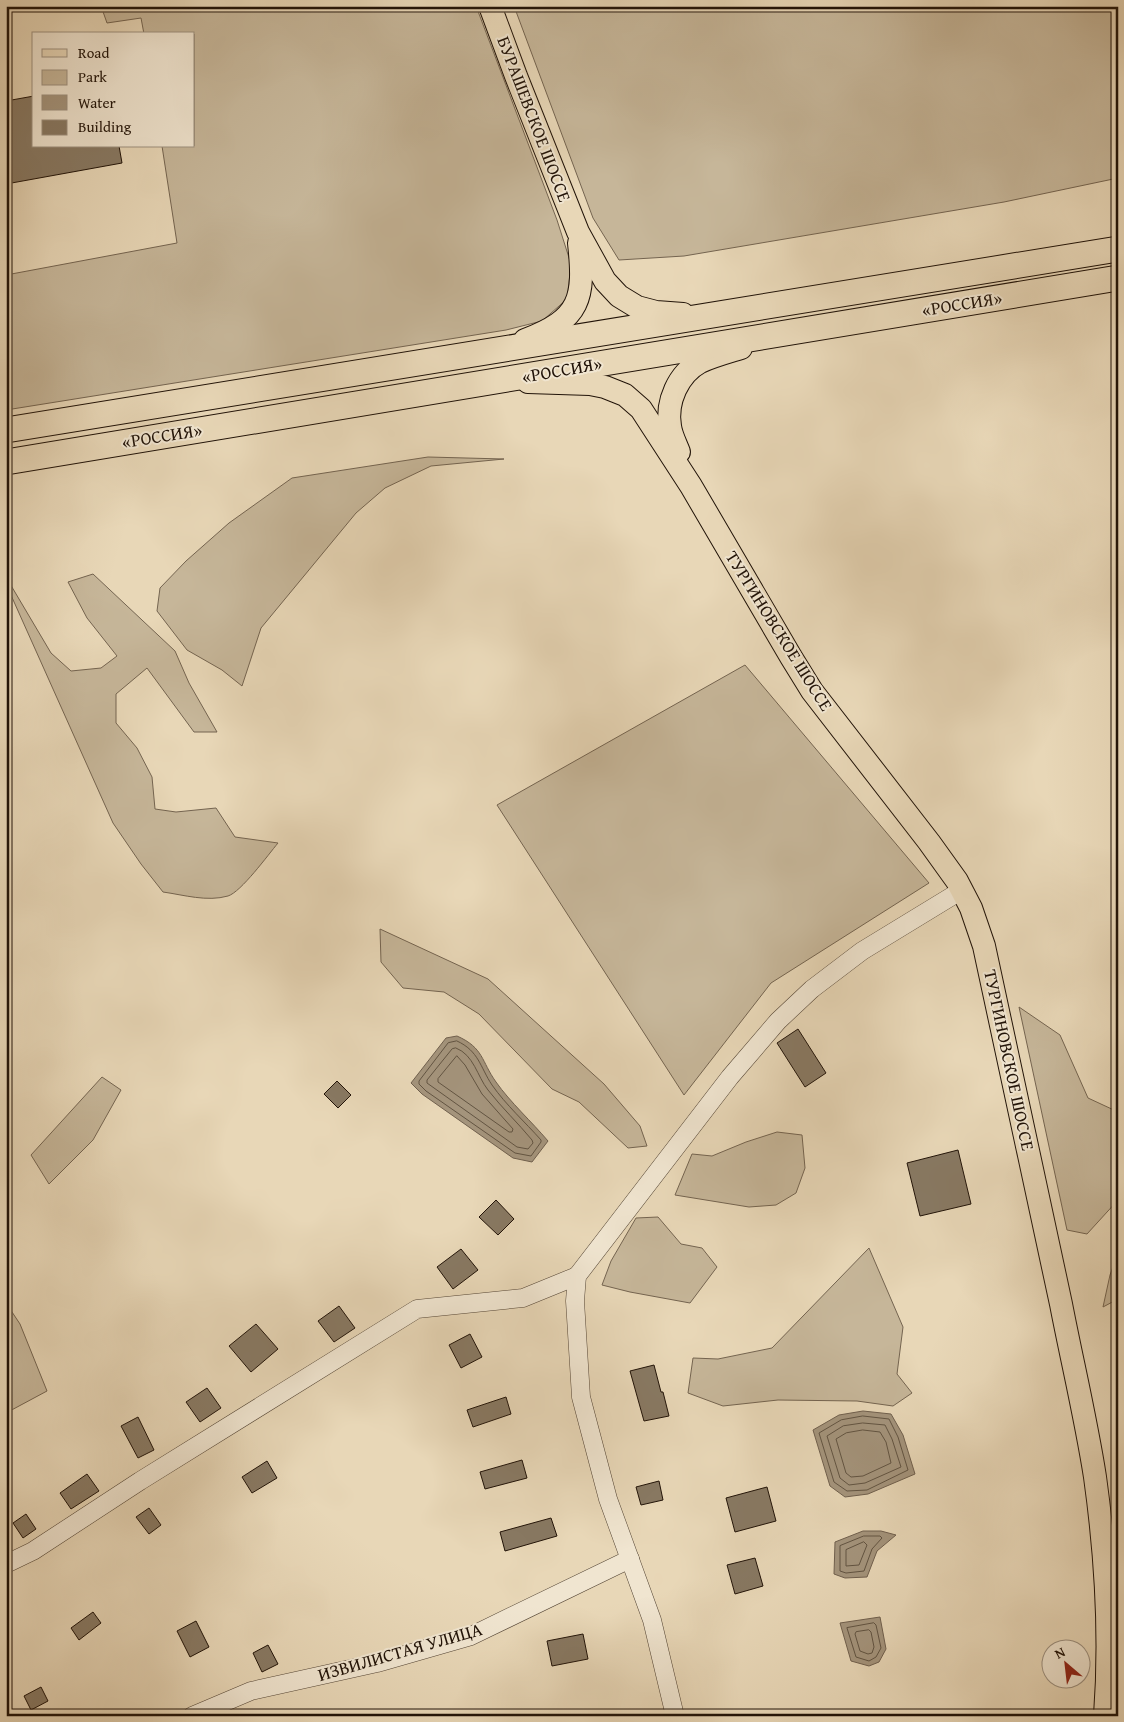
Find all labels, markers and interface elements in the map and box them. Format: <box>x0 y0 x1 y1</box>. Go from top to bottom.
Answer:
legend <box>32 32 195 148</box>
street label: БУРАШЕВСКОЕ ШОССЕ <box>490 32 579 206</box>
text: Road <box>78 42 109 63</box>
text: Park <box>78 66 107 87</box>
text: Water <box>78 92 116 113</box>
text: Building <box>78 116 132 137</box>
street label: «РОССИЯ» <box>920 284 1004 323</box>
street label: «РОССИЯ» <box>520 349 604 390</box>
street label: «РОССИЯ» <box>120 416 204 455</box>
street label: ТУРГИНОВСКОЕ ШОССЕ <box>719 545 840 716</box>
street label: ТУРГИНОВСКОЕ ШОССЕ <box>977 967 1042 1153</box>
street label: ИЗВИЛИСТАЯ УЛИЦА <box>315 1615 485 1688</box>
north arrow <box>1042 1640 1092 1690</box>
text: N <box>1051 1641 1069 1664</box>

